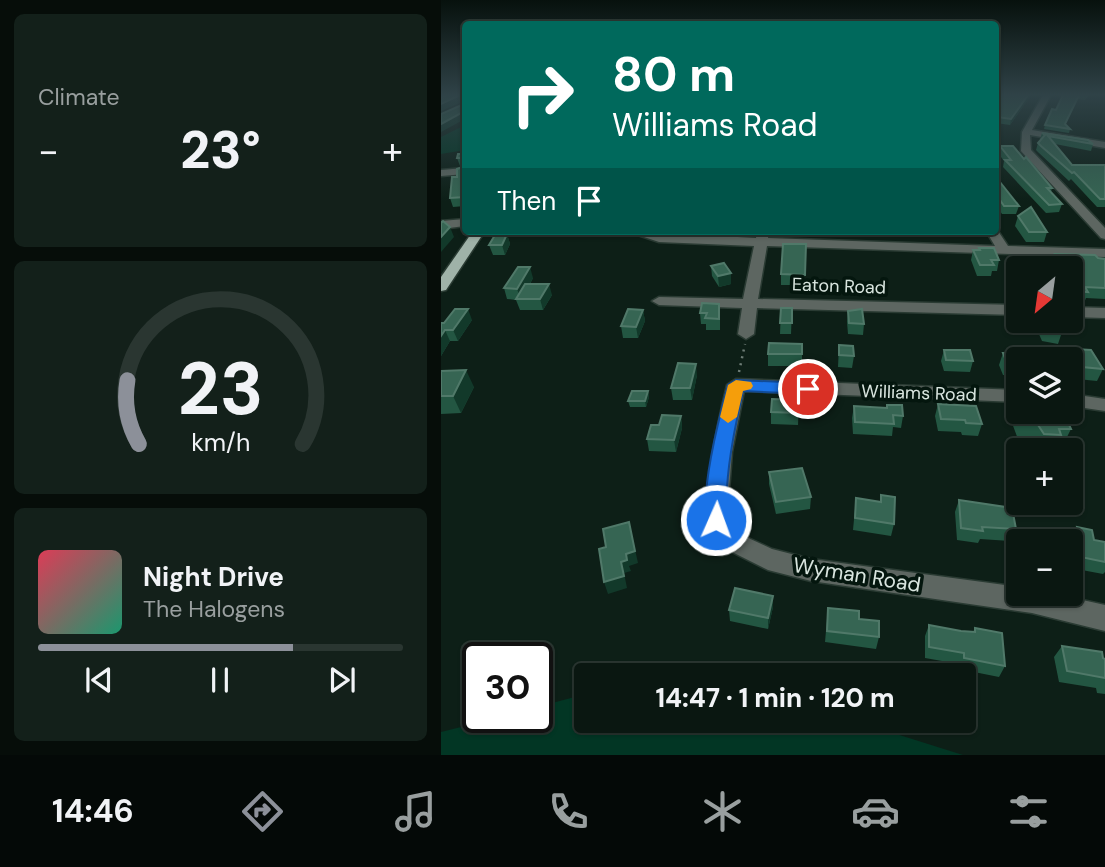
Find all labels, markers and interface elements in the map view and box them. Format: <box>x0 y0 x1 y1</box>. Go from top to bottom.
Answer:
text: 80 m <box>612 42 735 106</box>
icon: right <box>497 49 588 140</box>
text: Climate <box>38 82 120 112</box>
text: Williams Road <box>612 104 818 146</box>
text: 23° <box>180 116 261 184</box>
text: − <box>38 126 59 176</box>
text: + <box>382 126 403 176</box>
icon: arrive <box>570 182 608 220</box>
text: Then <box>497 184 556 218</box>
north arrow <box>1006 256 1083 332</box>
map controls <box>1006 256 1083 606</box>
street label: Eaton Road <box>792 272 886 300</box>
text: 23 <box>178 342 263 437</box>
button: layers <box>1006 347 1083 424</box>
pin <box>778 359 838 419</box>
icon: arrive <box>789 370 827 408</box>
street label: Williams Road <box>861 379 977 407</box>
text: km/h <box>191 425 250 458</box>
button: + <box>1006 438 1083 515</box>
position arrow <box>679 483 753 557</box>
button: − <box>1006 529 1083 606</box>
street label: Wyman Road <box>791 551 923 599</box>
text: Night Drive <box>143 560 284 594</box>
text: The Halogens <box>143 594 285 624</box>
speed limit sign: 30 <box>462 642 553 733</box>
icon: previous <box>80 661 118 699</box>
icon: pause <box>201 661 239 699</box>
icon: next <box>323 661 361 699</box>
text: 14:47 · 1 min · 120 m <box>655 681 895 715</box>
icon: directions <box>238 787 287 836</box>
icon: music <box>391 787 440 836</box>
icon: phone <box>544 787 593 836</box>
icon: climate <box>698 787 747 836</box>
icon: car <box>851 787 900 836</box>
icon: filters <box>1004 787 1053 836</box>
text: 14:46 <box>52 790 134 832</box>

